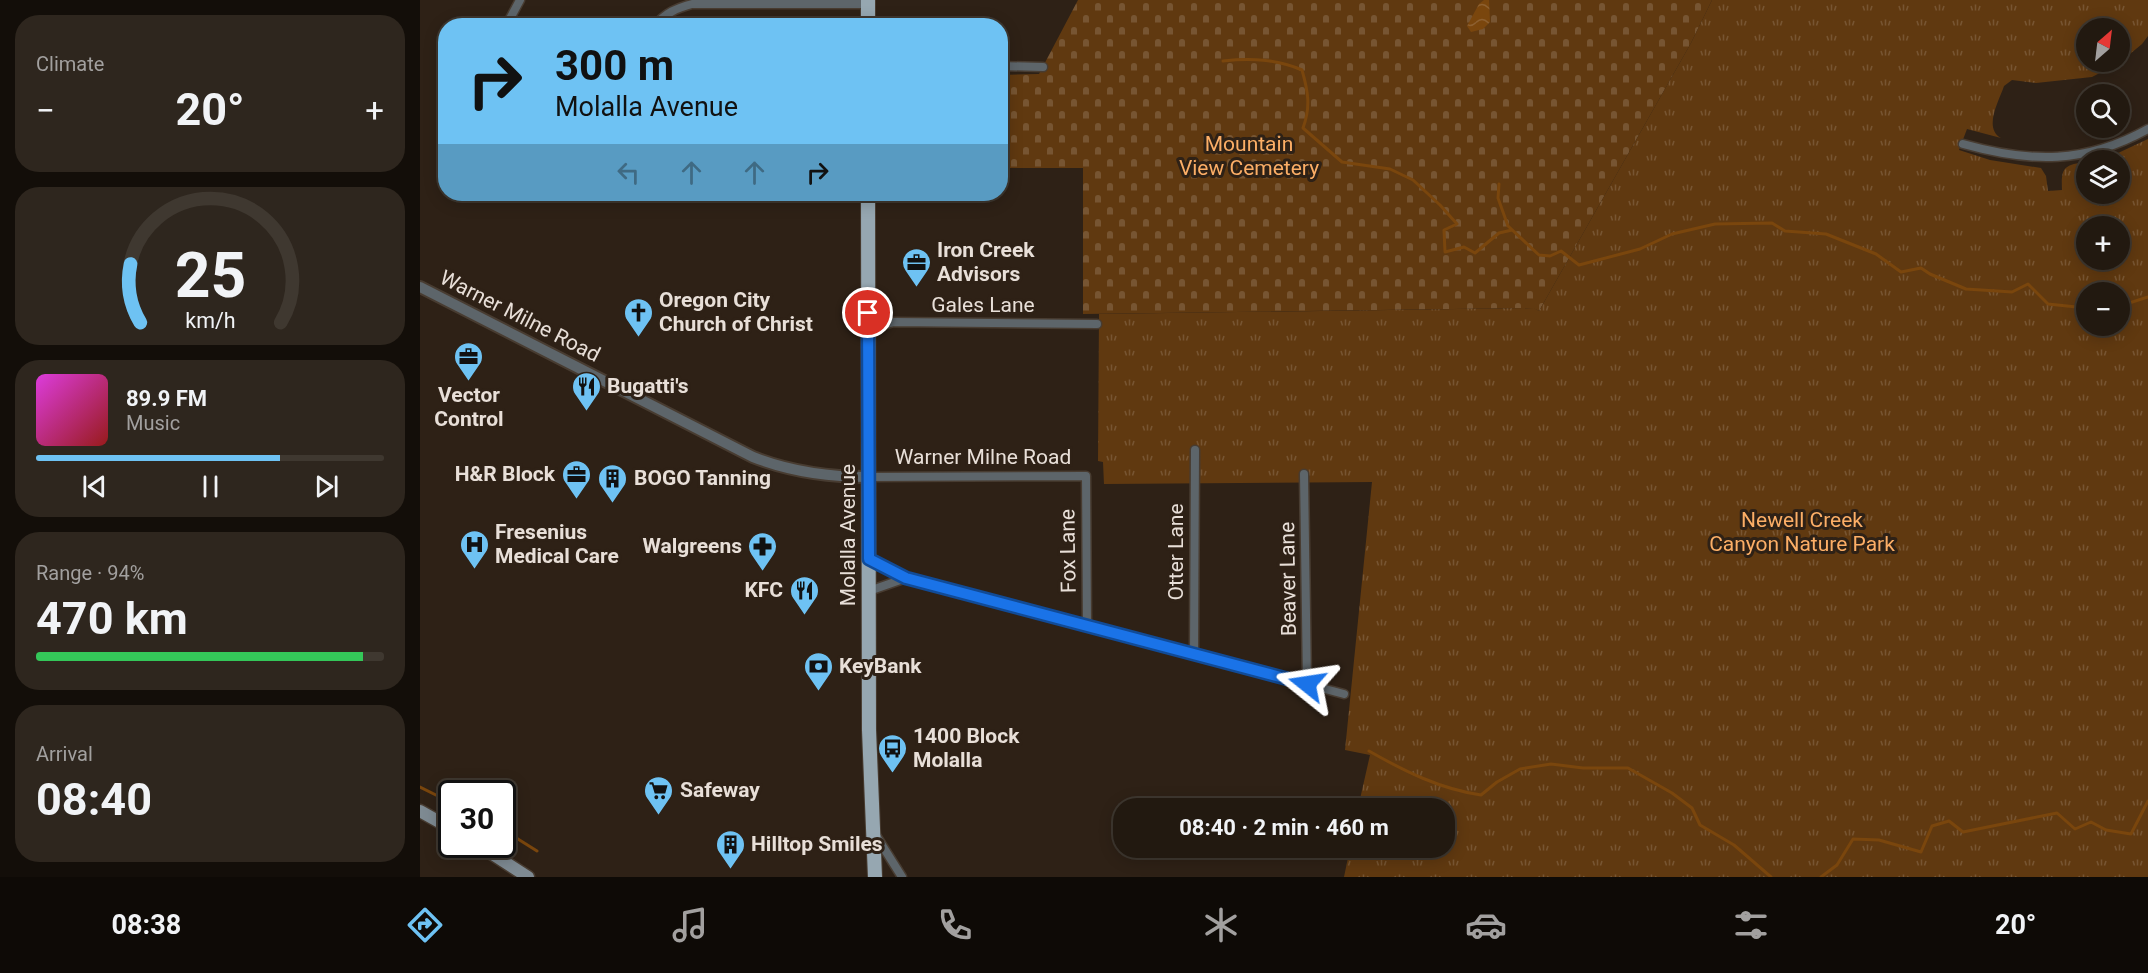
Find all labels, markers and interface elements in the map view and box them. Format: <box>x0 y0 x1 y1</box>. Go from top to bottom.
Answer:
north arrow <box>2076 18 2130 72</box>
map controls <box>2076 18 2130 336</box>
text: 300 m <box>555 41 674 90</box>
icon: right <box>456 42 534 120</box>
text: Climate <box>36 52 104 76</box>
text: 20° <box>175 83 245 136</box>
button: search <box>2076 84 2130 138</box>
text: − <box>36 91 55 130</box>
text: + <box>365 91 384 130</box>
text: Molalla Avenue <box>555 91 738 123</box>
park label: Mountain View Cemetery <box>1179 132 1319 180</box>
button: layers <box>2076 150 2130 204</box>
icon: left <box>612 156 645 189</box>
icon: ahead <box>675 156 708 189</box>
icon: ahead <box>738 156 771 189</box>
icon: right <box>801 156 834 189</box>
button: + <box>2076 216 2130 270</box>
place label: Iron Creek Advisors <box>937 238 1035 286</box>
text: 25 <box>174 239 246 312</box>
office icon: Iron Creek Advisors <box>900 246 932 288</box>
street label: Warner Milne Road <box>436 265 604 367</box>
button: − <box>2076 282 2130 336</box>
pin <box>842 287 893 338</box>
place label: Oregon City Church of Christ <box>659 288 813 336</box>
street label: Gales Lane <box>931 293 1035 317</box>
church icon: Oregon City Church of Christ <box>622 296 654 338</box>
icon: arrive <box>851 296 884 329</box>
text: km/h <box>185 309 235 334</box>
office icon: Vector Control <box>453 340 485 382</box>
restaurant icon: Bugatti's <box>570 370 602 412</box>
place label: Bugatti's <box>607 374 689 398</box>
place label: Vector Control <box>434 383 504 431</box>
text: 89.9 FM <box>126 386 207 411</box>
text: Music <box>126 411 180 435</box>
street label: Warner Milne Road <box>895 445 1071 469</box>
office icon: H&R Block <box>560 458 592 500</box>
place label: H&R Block <box>455 462 556 486</box>
building icon: BOGO Tanning <box>597 462 629 504</box>
street label: Molalla Avenue <box>836 464 860 606</box>
place label: BOGO Tanning <box>634 466 771 490</box>
icon: previous <box>78 470 111 503</box>
icon: pause <box>194 470 227 503</box>
icon: next <box>310 470 343 503</box>
street label: Otter Lane <box>1164 503 1188 601</box>
park label: Newell Creek Canyon Nature Park <box>1709 508 1895 556</box>
street label: Fox Lane <box>1055 509 1081 593</box>
place label: Fresenius Medical Care <box>495 520 619 568</box>
street label: Beaver Lane <box>1275 522 1301 636</box>
hospital icon: Fresenius Medical Care <box>458 528 490 570</box>
pharmacy icon: Walgreens <box>747 530 779 572</box>
place label: Walgreens <box>642 534 742 558</box>
text: Range · 94% <box>36 561 144 585</box>
restaurant icon: KFC <box>788 574 820 616</box>
place label: KFC <box>744 578 783 602</box>
text: 470 km <box>36 592 188 645</box>
bank icon: KeyBank <box>802 650 834 692</box>
position arrow <box>1275 652 1339 716</box>
place label: KeyBank <box>839 654 922 678</box>
place label: 1400 Block Molalla <box>913 724 1020 772</box>
bus stop icon: 1400 Block Molalla <box>876 732 908 774</box>
text: Arrival <box>36 742 93 766</box>
text: 08:40 <box>36 773 152 826</box>
supermarket icon: Safeway <box>643 774 675 816</box>
place label: Safeway <box>680 778 760 802</box>
speed limit sign: 30 <box>438 780 516 858</box>
text: 08:40 · 2 min · 460 m <box>1179 815 1389 840</box>
building icon: Hilltop Smiles <box>714 828 746 870</box>
place label: Hilltop Smiles <box>751 832 883 856</box>
icon: directions <box>404 904 446 946</box>
icon: music <box>669 904 711 946</box>
icon: phone <box>934 904 976 946</box>
icon: climate <box>1200 904 1242 946</box>
icon: car <box>1465 904 1507 946</box>
icon: filters <box>1730 904 1772 946</box>
text: 08:38 <box>112 909 181 941</box>
text: 20° <box>1995 909 2036 941</box>

